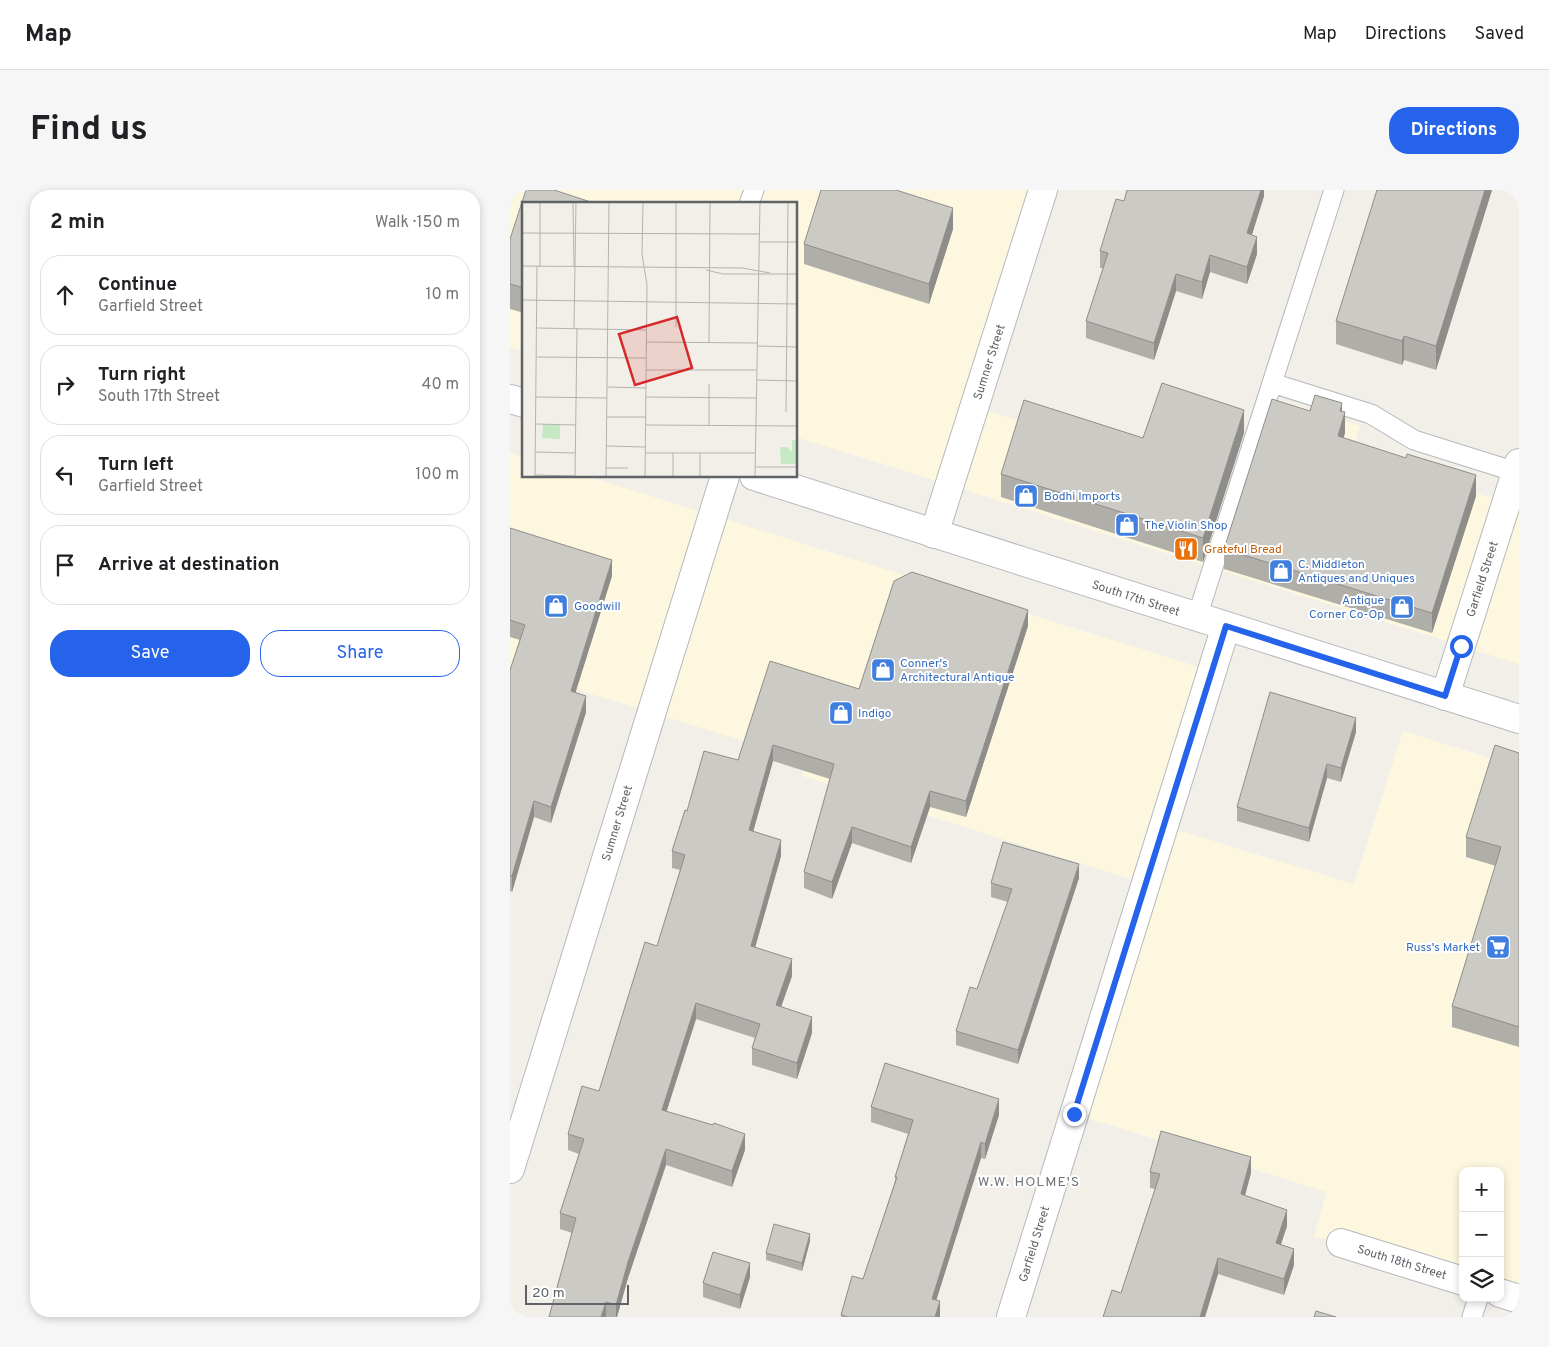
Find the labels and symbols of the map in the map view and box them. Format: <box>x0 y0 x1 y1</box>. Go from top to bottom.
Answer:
inset map <box>522 202 798 478</box>
street label: Sumner Street <box>970 323 1010 402</box>
shop icon: Bodhi Imports <box>1013 483 1039 509</box>
place label: Bodhi Imports <box>1044 489 1120 505</box>
shop icon: The Violin Shop <box>1114 512 1140 538</box>
place label: The Violin Shop <box>1144 518 1228 534</box>
restaurant icon: Grateful Bread <box>1173 536 1199 562</box>
street label: Garfield Street <box>1463 539 1503 619</box>
place label: Grateful Bread <box>1204 542 1282 558</box>
place label: C. Middleton Antiques and Uniques <box>1298 557 1415 587</box>
shop icon: C. Middleton Antiques and Uniques <box>1268 558 1294 584</box>
street label: South 17th Street <box>1090 577 1182 621</box>
shop icon: Goodwill <box>543 593 569 619</box>
place label: Antique Corner Co-Op <box>1309 593 1384 623</box>
shop icon: Antique Corner Co-Op <box>1389 594 1415 620</box>
place label: Goodwill <box>574 599 621 615</box>
route start <box>1450 635 1473 658</box>
place label: Conner's Architectural Antique <box>900 656 1015 686</box>
shop icon: Conner's Architectural Antique <box>870 657 896 683</box>
shop icon: Indigo <box>828 700 854 726</box>
place label: Indigo <box>858 706 892 722</box>
street label: Sumner Street <box>599 783 637 863</box>
supermarket icon: Russ's Market <box>1485 934 1511 960</box>
place label: Russ's Market <box>1406 940 1480 956</box>
route end <box>1063 1103 1086 1126</box>
district label: W.W. HOLME'S <box>978 1174 1080 1191</box>
street label: Garfield Street <box>1016 1204 1054 1284</box>
street label: South 18th Street <box>1355 1242 1448 1284</box>
scale bar <box>525 1282 629 1305</box>

